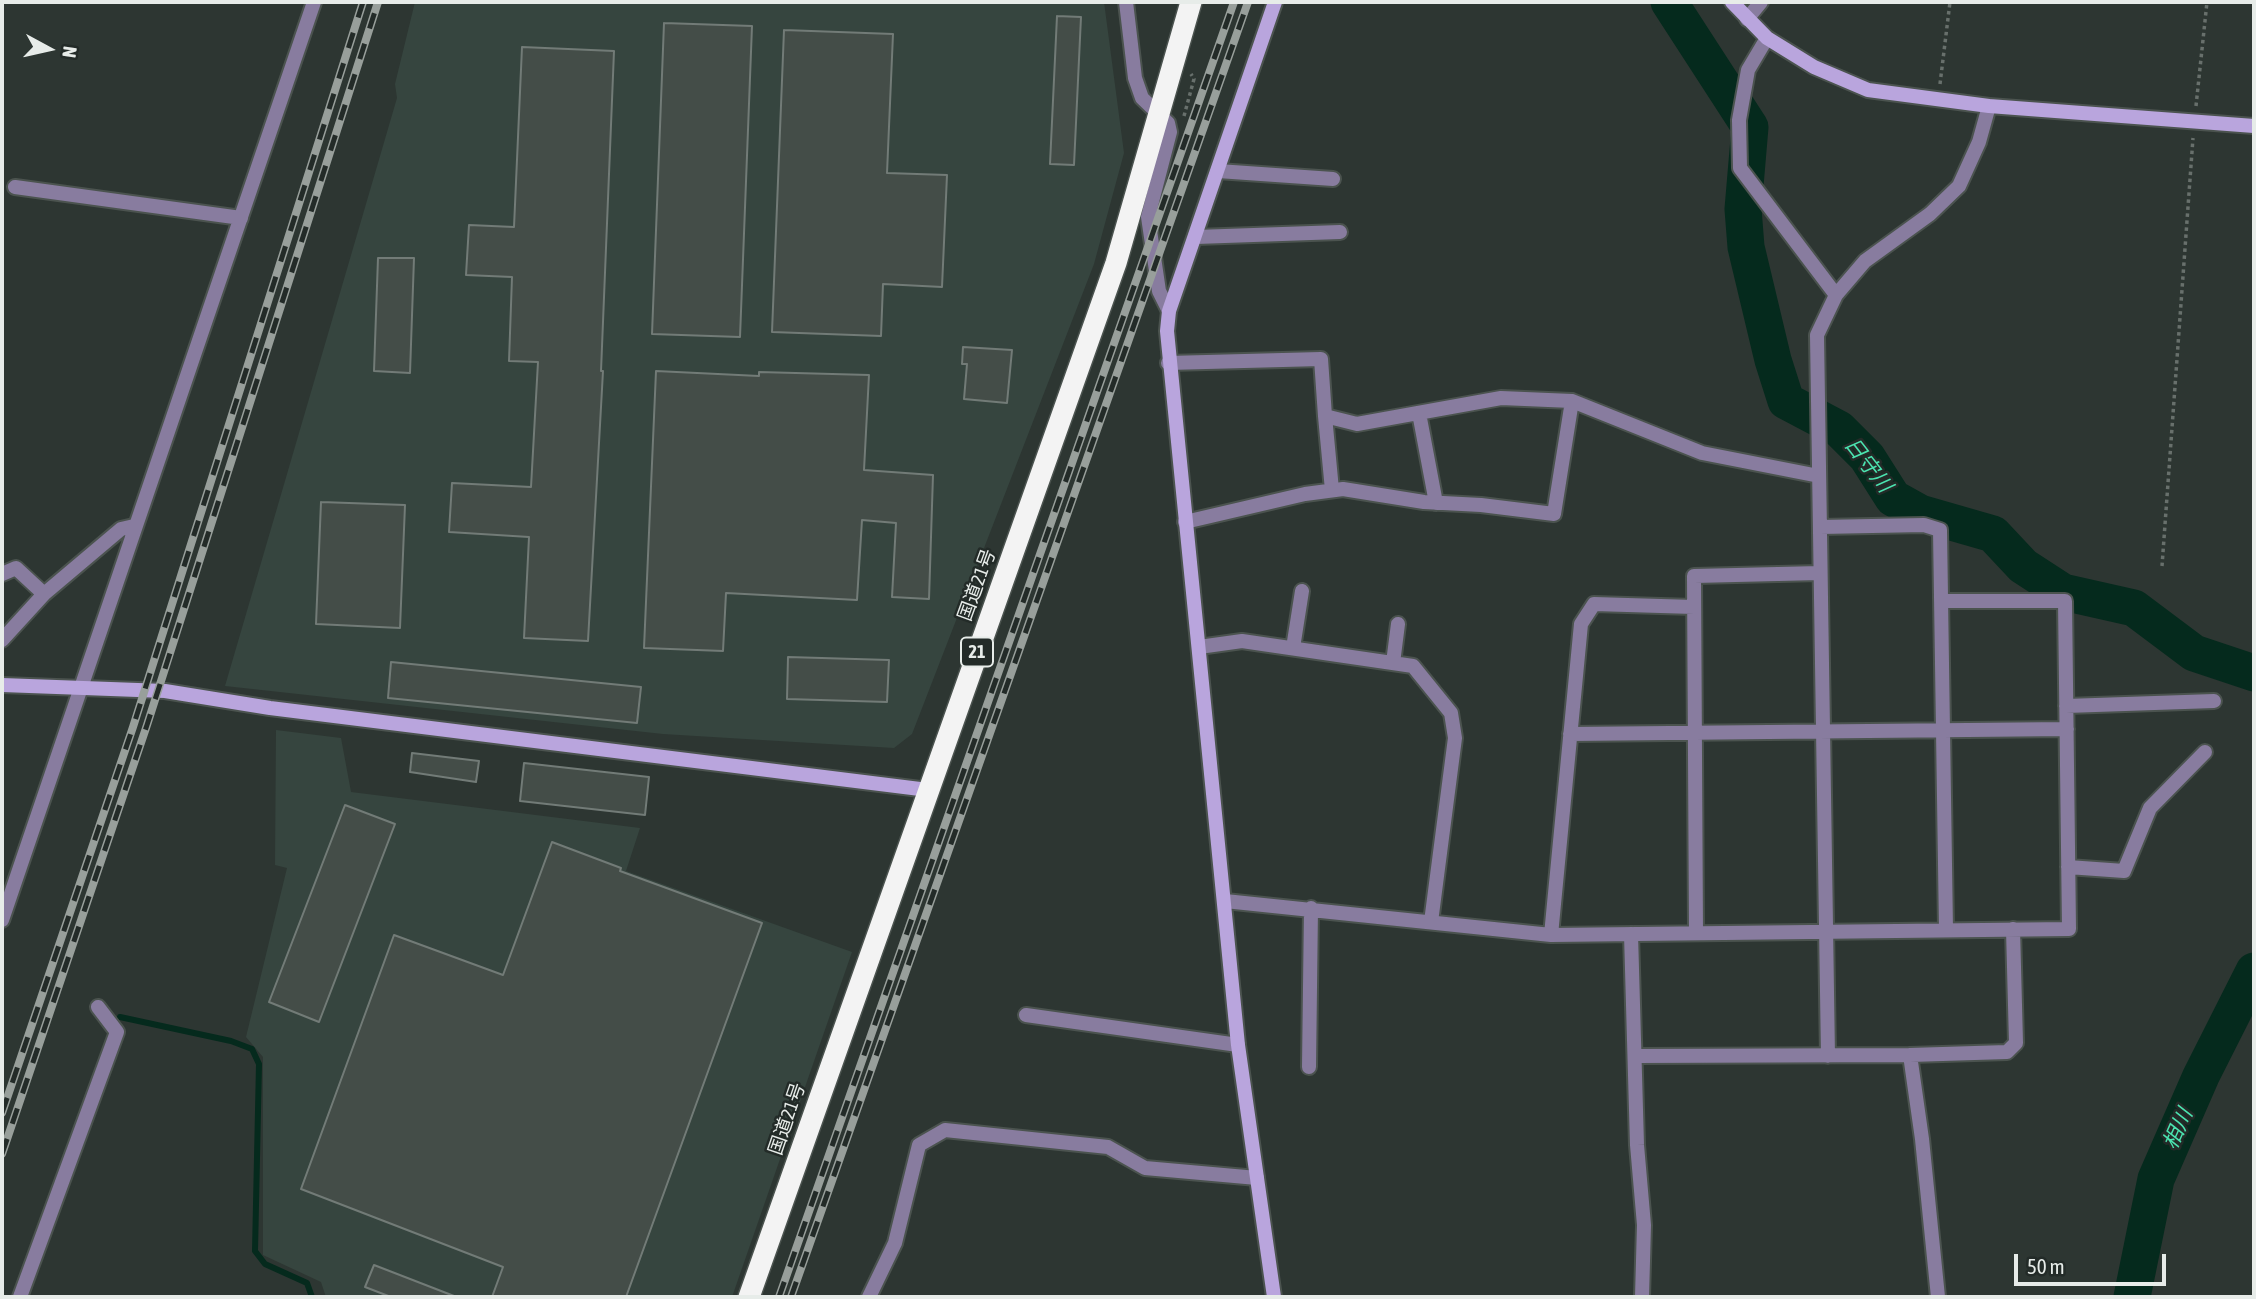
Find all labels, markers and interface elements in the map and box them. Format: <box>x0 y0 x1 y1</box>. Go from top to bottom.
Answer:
north arrow <box>14 14 84 84</box>
text: N <box>58 45 81 59</box>
water label: 日守川 <box>1839 432 1897 498</box>
street label: 国道21号 <box>953 546 1001 624</box>
road number: 21 <box>961 638 993 666</box>
street label: 国道21号 <box>764 1080 810 1158</box>
water label: 相川 <box>2158 1105 2198 1153</box>
scale bar <box>2018 1240 2170 1284</box>
text: 50 m <box>2027 1254 2065 1278</box>

